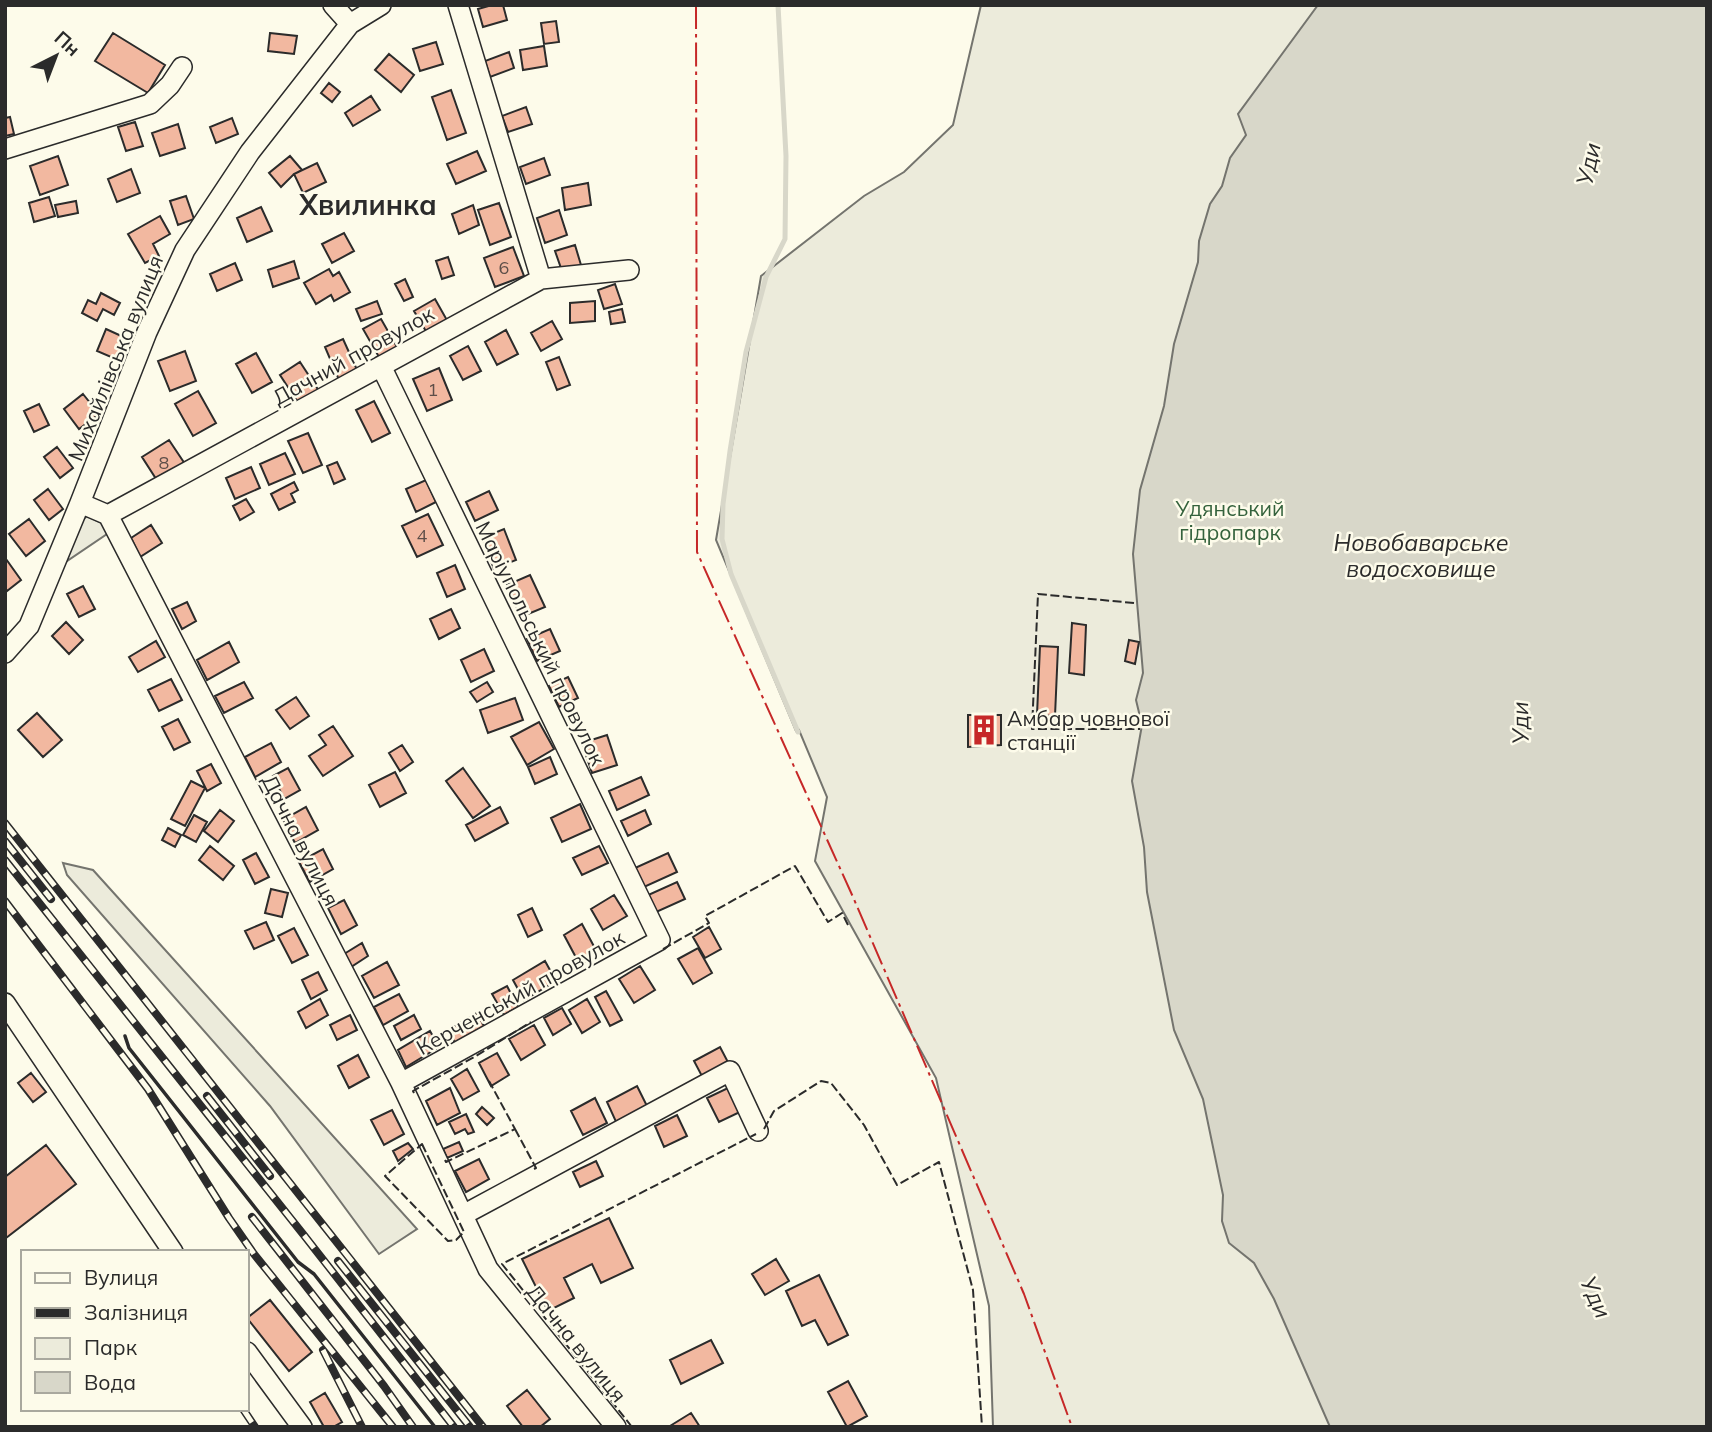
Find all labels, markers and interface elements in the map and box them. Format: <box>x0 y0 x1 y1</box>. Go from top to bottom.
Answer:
north arrow <box>21 21 91 91</box>
text: Пн <box>50 26 85 61</box>
water label: Уди <box>1569 140 1607 188</box>
district label: Хвилинка <box>298 187 437 222</box>
street label: Михайлівська вулиця <box>62 251 168 465</box>
house number: 6 <box>499 256 509 279</box>
street label: Дачний провулок <box>268 300 439 410</box>
house number: 1 <box>428 378 438 401</box>
house number: 8 <box>159 451 169 474</box>
park label: Удянський гідропарк <box>1174 495 1285 545</box>
street label: Маріупольський провулок <box>471 517 612 770</box>
house number: 4 <box>417 524 428 547</box>
water label: Новобаварське водосховище <box>1334 528 1508 583</box>
water label: Уди <box>1505 701 1535 745</box>
place label: Амбар човнової станції <box>1007 705 1170 755</box>
building icon: Амбар човнової станції <box>967 713 1001 747</box>
street label: Дачна вулиця <box>257 770 345 910</box>
street label: Керченський провулок <box>411 924 629 1060</box>
legend <box>21 1250 248 1411</box>
text: Вулиця <box>84 1264 158 1290</box>
water label: Уди <box>1574 1271 1618 1323</box>
street label: Дачна вулиця <box>522 1279 632 1407</box>
text: Залізниця <box>84 1299 188 1325</box>
text: Парк <box>84 1334 138 1360</box>
text: Вода <box>84 1369 136 1395</box>

